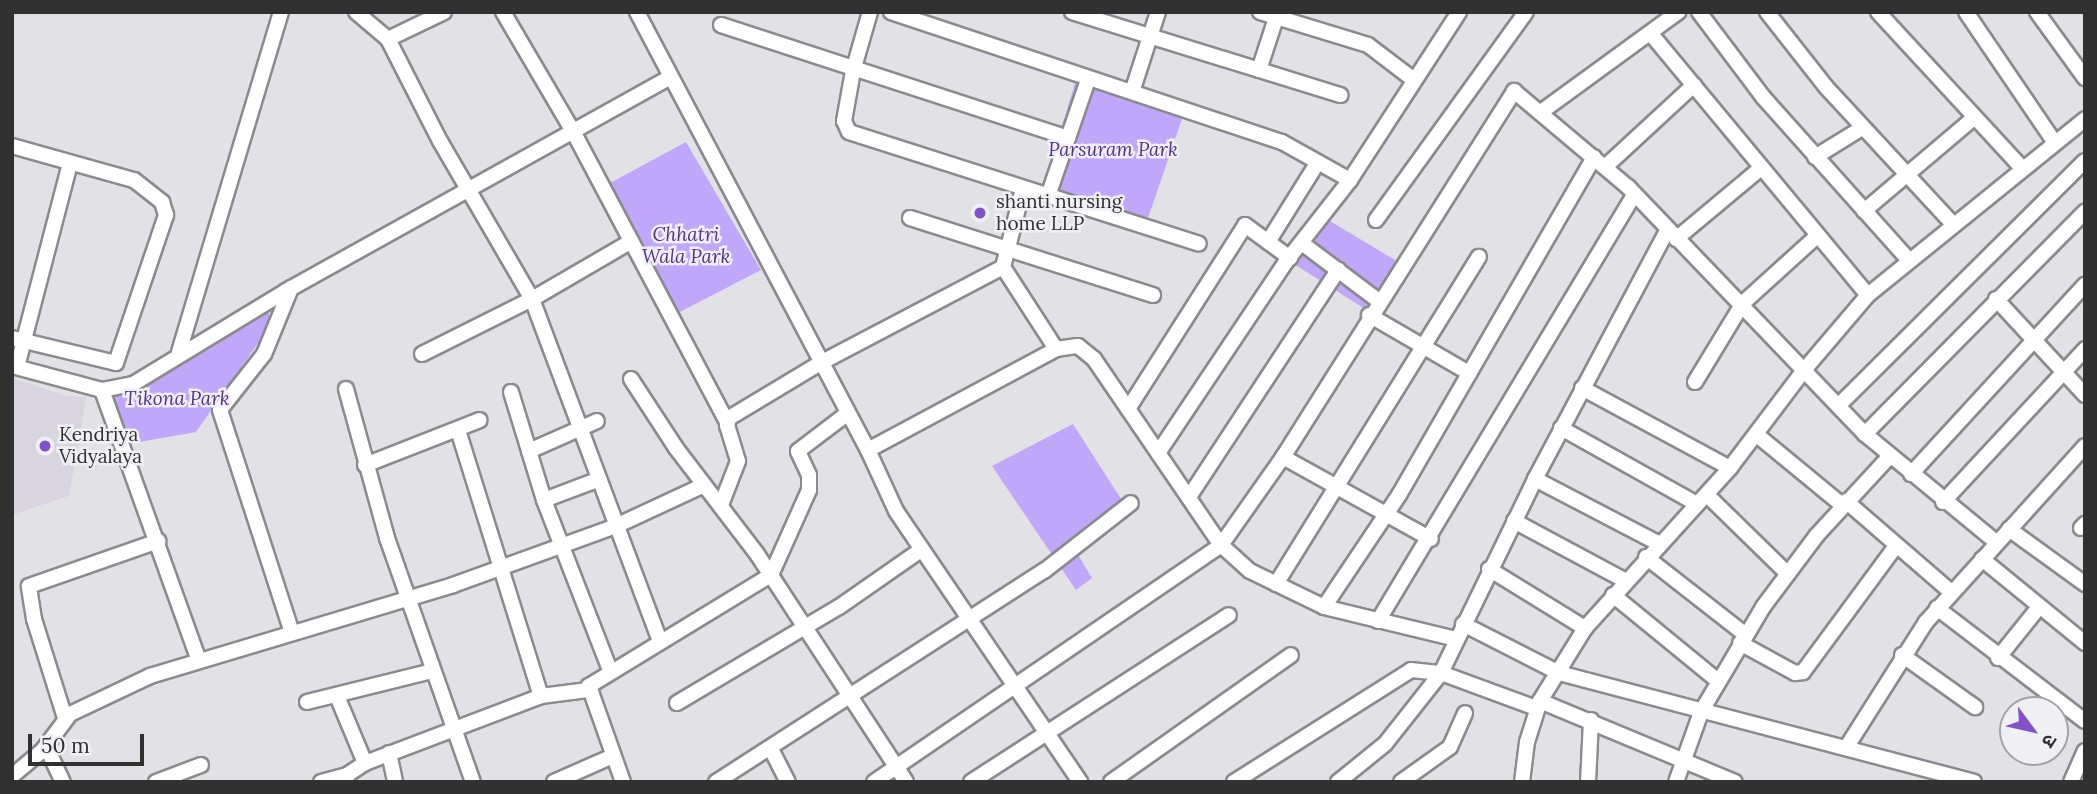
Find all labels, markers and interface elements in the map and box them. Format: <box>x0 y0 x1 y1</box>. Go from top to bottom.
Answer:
park label: Parsuram Park <box>1048 139 1178 161</box>
place label: shanti nursing home LLP <box>996 191 1122 235</box>
marker: shanti nursing home LLP <box>970 203 990 223</box>
park label: Chhatri Wala Park <box>642 224 730 268</box>
park label: Tikona Park <box>124 388 230 410</box>
place label: Kendriya Vidyalaya <box>59 424 142 468</box>
marker: Kendriya Vidyalaya <box>37 438 53 454</box>
north arrow <box>1999 696 2069 766</box>
scale bar <box>32 720 147 764</box>
text: उ <box>2037 730 2063 753</box>
text: 50 m <box>41 732 90 759</box>

